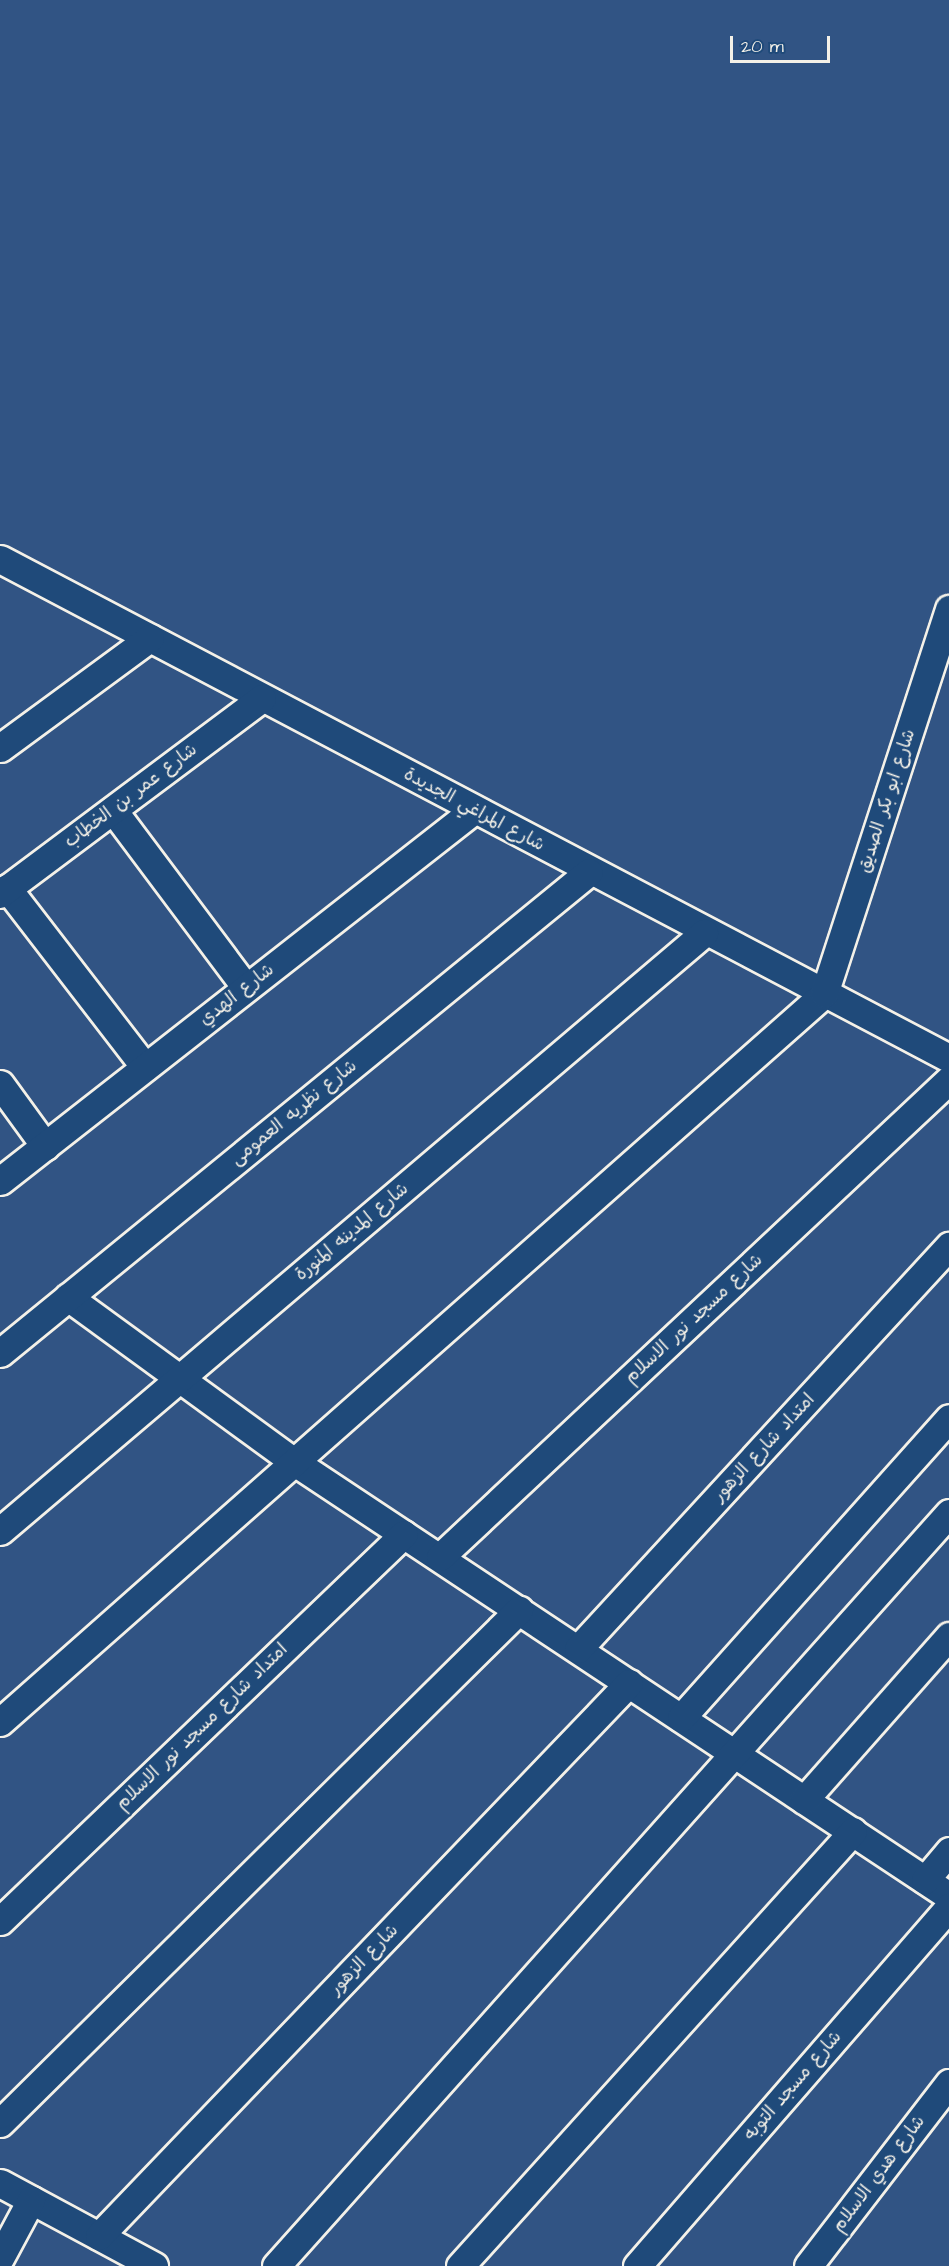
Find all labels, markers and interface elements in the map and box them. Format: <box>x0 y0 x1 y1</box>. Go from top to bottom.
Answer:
scale bar <box>733 24 834 62</box>
text: 20 m <box>741 34 784 59</box>
street label: شارع ابو بكر الصديق <box>854 726 920 876</box>
street label: شارع عمر بن الخطاب <box>60 739 202 853</box>
street label: شارع المراغي الجديدة <box>400 764 548 856</box>
street label: شارع الهدي <box>195 959 279 1031</box>
street label: شارع نظريه العمومى <box>227 1055 361 1171</box>
street label: شارع المدينه المنورة <box>291 1178 413 1286</box>
street label: شارع مسجد نور الاسلام <box>621 1249 767 1389</box>
street label: امتداد شارع الزهور <box>708 1389 820 1507</box>
street label: امتداد شارع مسجد نور الاسلام <box>112 1639 292 1815</box>
street label: شارع الزهور <box>325 1920 403 2000</box>
street label: شارع مسجد التوبه <box>740 2027 846 2145</box>
street label: شارع هدي الاسلام <box>828 2111 930 2237</box>

